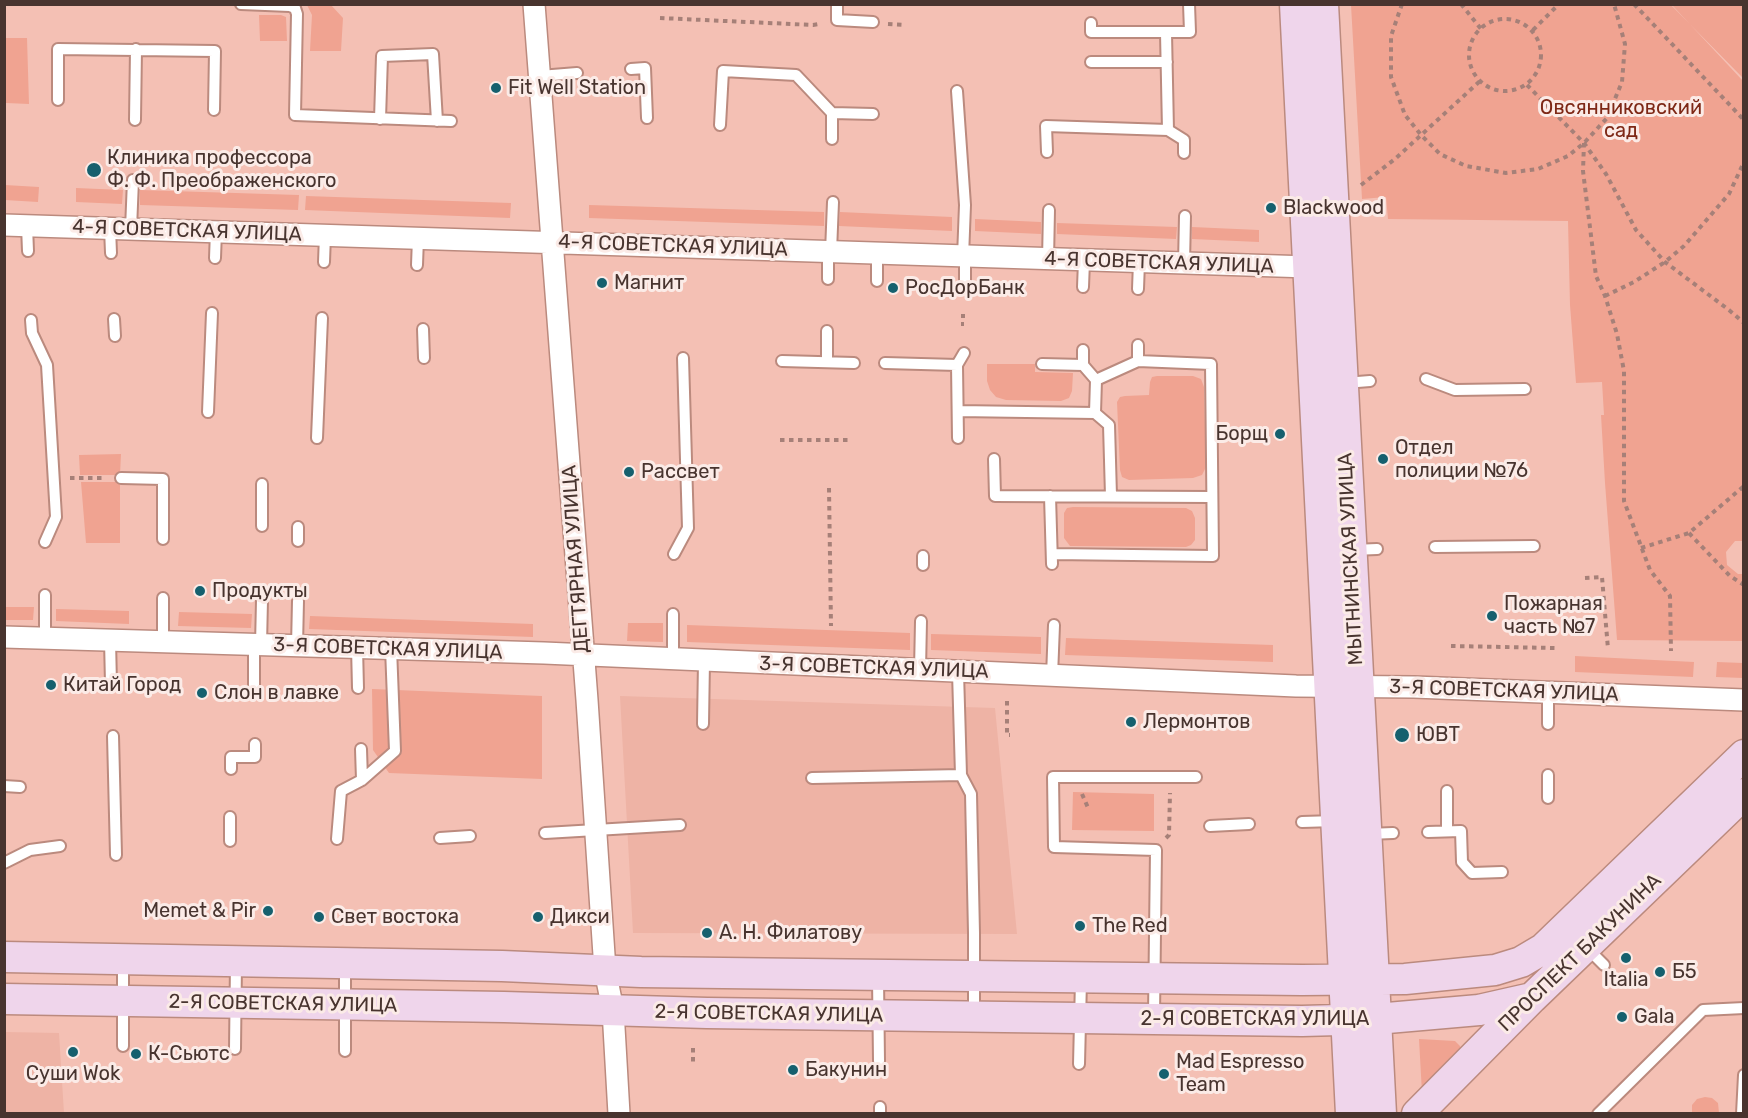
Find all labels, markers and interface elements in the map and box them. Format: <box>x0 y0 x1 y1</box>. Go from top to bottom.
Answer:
place label: Fit Well Station <box>508 76 646 100</box>
marker: Fit Well Station <box>489 81 503 95</box>
park label: Овсянниковский сад <box>1540 96 1702 143</box>
place label: Клиника профессора Ф. Ф. Преображенского <box>107 146 337 193</box>
marker: Клиника профессора Ф. Ф. Преображенского <box>85 161 103 179</box>
place label: Blackwood <box>1283 196 1384 220</box>
marker: Blackwood <box>1264 201 1278 215</box>
street label: 4-Я СОВЕТСКАЯ УЛИЦА <box>72 215 302 247</box>
street label: 4-Я СОВЕТСКАЯ УЛИЦА <box>558 230 788 262</box>
street label: 4-Я СОВЕТСКАЯ УЛИЦА <box>1044 247 1274 279</box>
place label: Магнит <box>614 271 684 295</box>
marker: Магнит <box>595 276 609 290</box>
place label: РосДорБанк <box>905 276 1025 300</box>
marker: РосДорБанк <box>886 281 900 295</box>
place label: Борщ <box>1216 422 1268 446</box>
marker: Борщ <box>1273 427 1287 441</box>
place label: Отдел полиции №76 <box>1395 436 1528 483</box>
street label: МЫТНИНСКАЯ УЛИЦА <box>1333 452 1369 666</box>
marker: Отдел полиции №76 <box>1376 452 1390 466</box>
place label: Рассвет <box>641 460 720 484</box>
street label: ДЕГТЯРНАЯ УЛИЦА <box>557 464 595 654</box>
marker: Рассвет <box>622 465 636 479</box>
place label: Продукты <box>212 579 308 603</box>
marker: Продукты <box>193 584 207 598</box>
place label: Пожарная часть №7 <box>1504 592 1603 639</box>
marker: Пожарная часть №7 <box>1485 609 1499 623</box>
street label: 3-Я СОВЕТСКАЯ УЛИЦА <box>273 633 503 665</box>
street label: 3-Я СОВЕТСКАЯ УЛИЦА <box>759 652 989 684</box>
place label: Китай Город <box>63 673 181 697</box>
street label: 3-Я СОВЕТСКАЯ УЛИЦА <box>1389 675 1619 707</box>
marker: Китай Город <box>44 678 58 692</box>
place label: Слон в лавке <box>214 681 339 705</box>
marker: Слон в лавке <box>195 686 209 700</box>
place label: Лермонтов <box>1143 710 1250 734</box>
marker: Лермонтов <box>1124 715 1138 729</box>
place label: ЮВТ <box>1416 723 1460 747</box>
marker: ЮВТ <box>1393 726 1411 744</box>
street label: ПРОСПЕКТ БАКУНИНА <box>1494 869 1666 1037</box>
place label: Memet & Pir <box>143 899 256 923</box>
marker: Memet & Pir <box>261 904 275 918</box>
place label: Свет востока <box>331 905 459 929</box>
place label: Дикси <box>550 905 610 929</box>
marker: Свет востока <box>312 910 326 924</box>
marker: Дикси <box>531 910 545 924</box>
place label: The Red <box>1092 914 1168 938</box>
marker: The Red <box>1073 919 1087 933</box>
place label: А. Н. Филатову <box>719 921 862 945</box>
marker: А. Н. Филатову <box>700 926 714 940</box>
marker: Italia <box>1619 951 1633 965</box>
place label: Б5 <box>1672 960 1697 984</box>
marker: Б5 <box>1653 965 1667 979</box>
place label: Italia <box>1603 968 1649 992</box>
street label: 2-Я СОВЕТСКАЯ УЛИЦА <box>168 990 398 1018</box>
street label: 2-Я СОВЕТСКАЯ УЛИЦА <box>654 1000 884 1028</box>
place label: Gala <box>1634 1005 1675 1029</box>
street label: 2-Я СОВЕТСКАЯ УЛИЦА <box>1141 1007 1369 1031</box>
marker: Gala <box>1615 1010 1629 1024</box>
place label: К-Сьютс <box>148 1042 230 1066</box>
marker: Суши Wok <box>66 1045 80 1059</box>
marker: К-Сьютс <box>129 1047 143 1061</box>
place label: Mad Espresso Team <box>1176 1050 1304 1097</box>
place label: Бакунин <box>805 1058 887 1082</box>
place label: Суши Wok <box>26 1062 120 1086</box>
marker: Бакунин <box>786 1063 800 1077</box>
marker: Mad Espresso Team <box>1157 1067 1171 1081</box>

